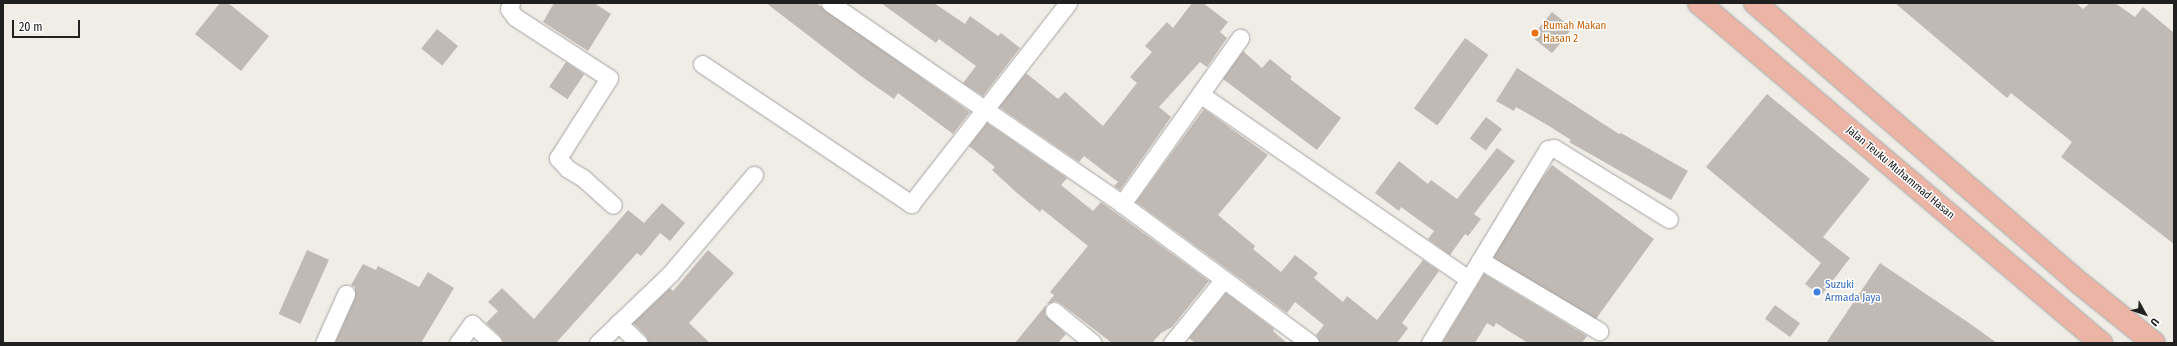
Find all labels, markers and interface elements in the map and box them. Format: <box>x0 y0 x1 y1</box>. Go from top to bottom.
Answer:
scale bar <box>14 12 82 38</box>
text: 20 m <box>19 20 43 34</box>
place label: Rumah Makan Hasan 2 <box>1543 20 1606 46</box>
marker: Rumah Makan Hasan 2 <box>1530 28 1540 38</box>
street label: Jalan Teuku Muhammad Hasan <box>1843 124 1957 222</box>
place label: Suzuki Armada Jaya <box>1825 279 1881 305</box>
marker: Suzuki Armada Jaya <box>1812 287 1822 297</box>
north arrow <box>2125 294 2165 334</box>
text: U <box>2148 315 2162 329</box>

